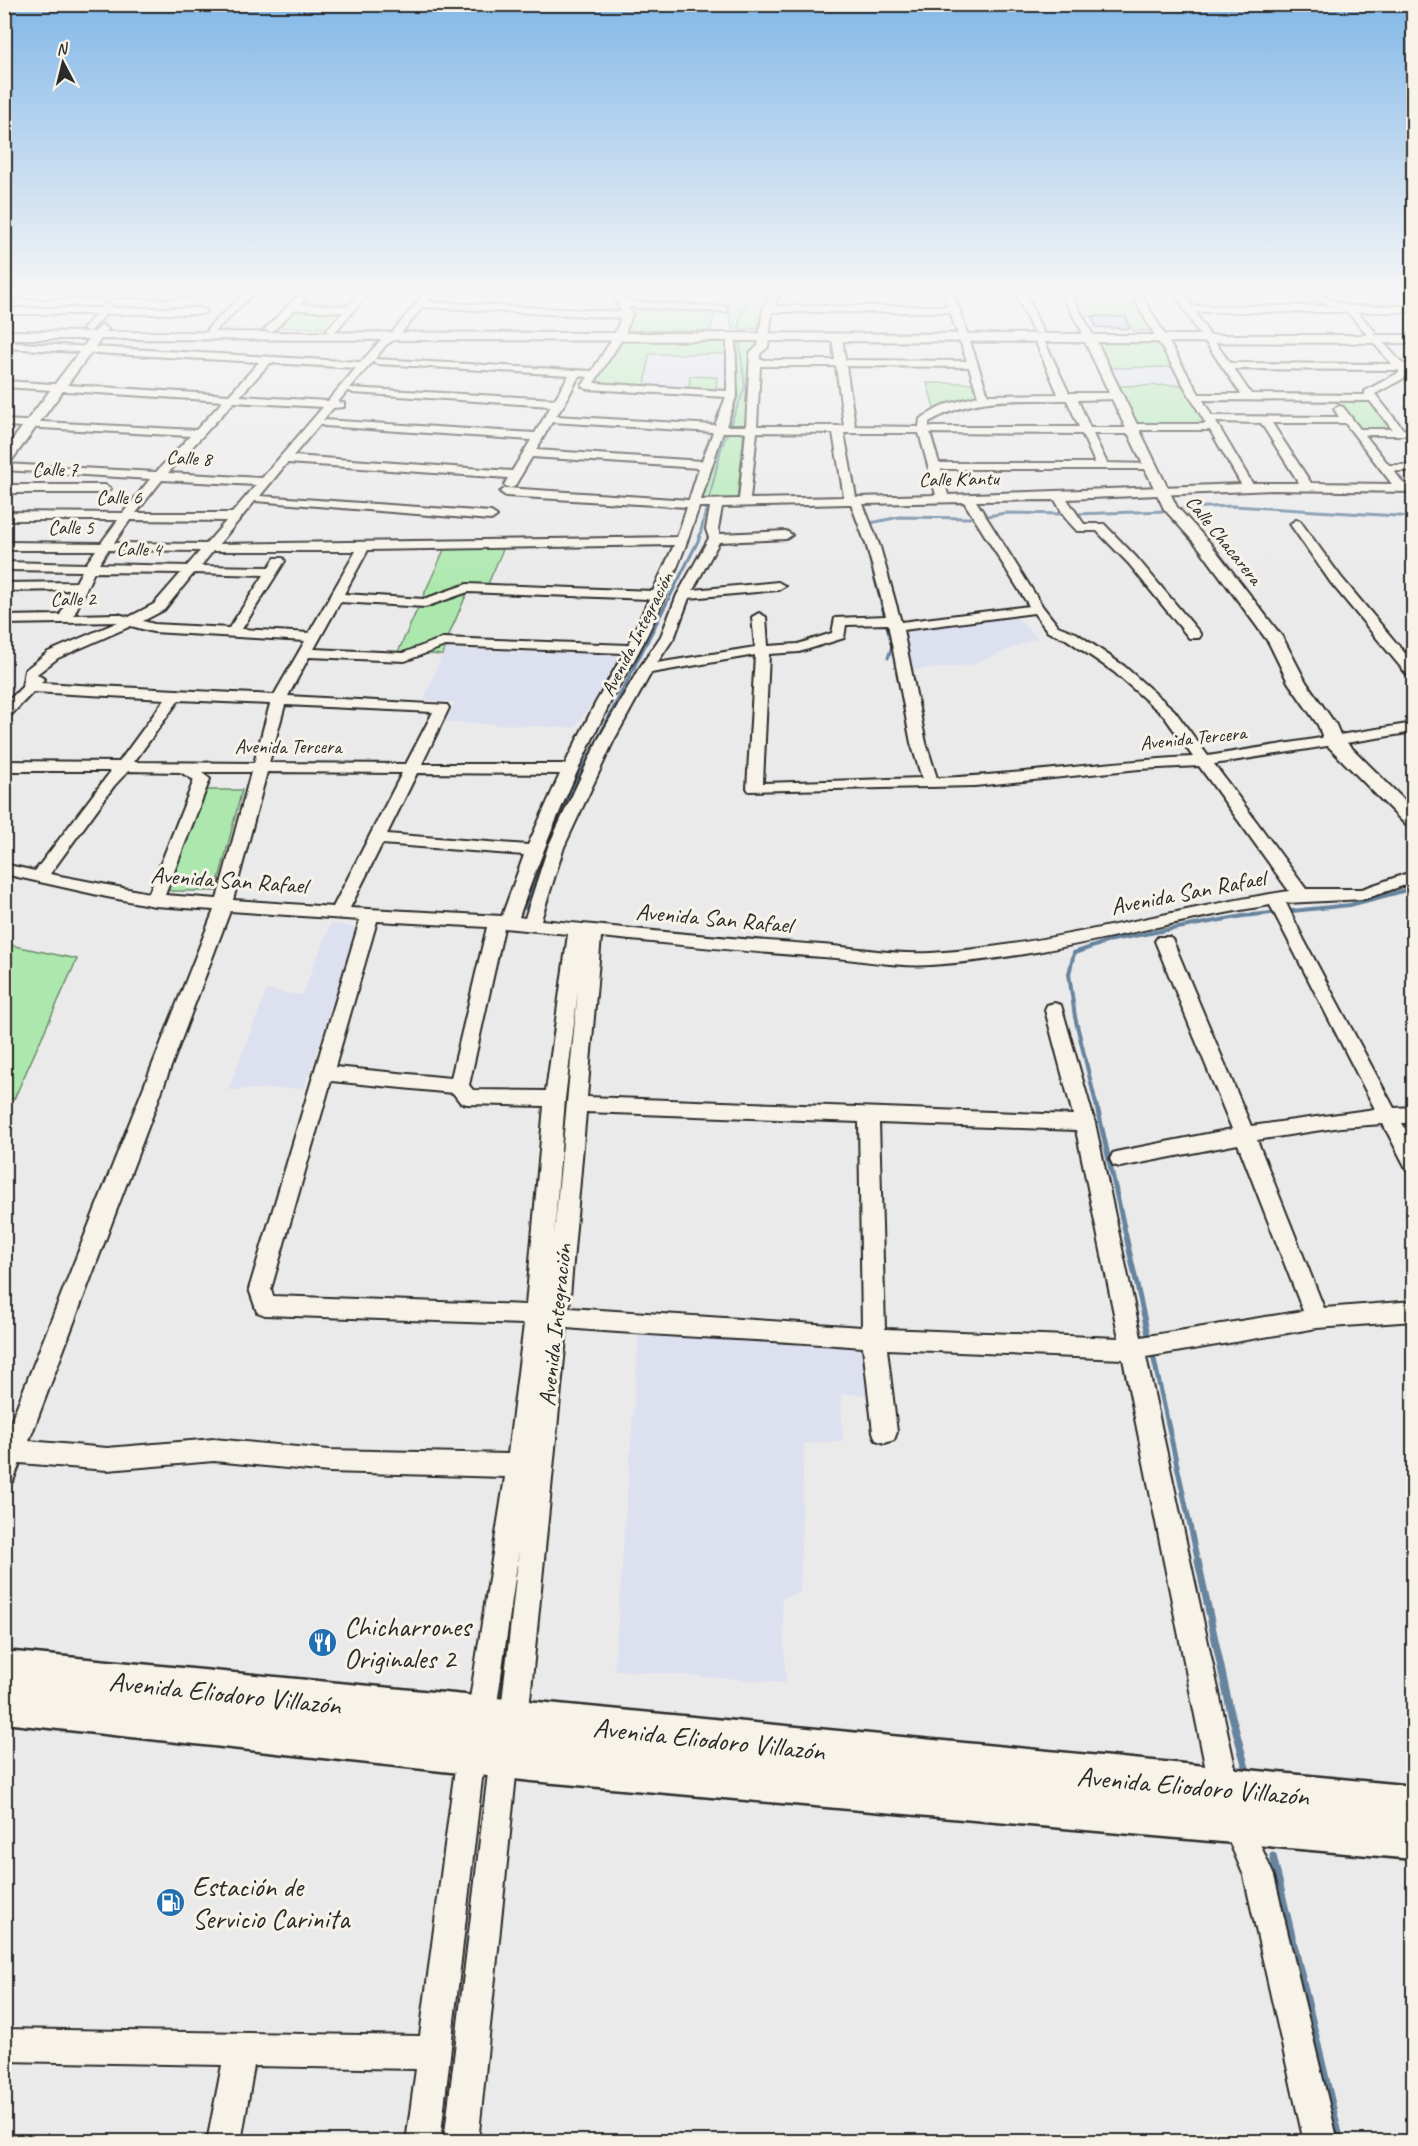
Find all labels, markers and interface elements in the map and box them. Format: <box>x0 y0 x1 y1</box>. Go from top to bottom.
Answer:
north arrow <box>33 33 93 93</box>
text: N <box>55 38 70 60</box>
street label: Calle 8 <box>166 444 214 472</box>
street label: Calle 7 <box>32 457 79 482</box>
street label: Calle K'antu <box>919 466 1001 492</box>
street label: Calle 6 <box>96 485 143 510</box>
street label: Calle Chacarera <box>1180 490 1269 591</box>
street label: Calle 5 <box>48 515 95 540</box>
street label: Calle 4 <box>116 536 164 562</box>
street label: Avenida Integración <box>595 567 679 700</box>
street label: Calle 2 <box>50 586 98 612</box>
street label: Avenida Tercera <box>1139 720 1249 756</box>
street label: Avenida Tercera <box>235 734 343 759</box>
street label: Avenida San Rafael <box>150 860 312 901</box>
street label: Avenida San Rafael <box>1108 862 1272 922</box>
street label: Avenida San Rafael <box>635 896 797 940</box>
street label: Avenida Integración <box>532 1241 579 1408</box>
place label: Chicharrones Originales 2 <box>344 1609 473 1676</box>
restaurant icon: Chicharrones Originales 2 <box>307 1626 339 1658</box>
street label: Avenida Eliodoro Villazón <box>107 1663 344 1723</box>
street label: Avenida Eliodoro Villazón <box>591 1709 828 1769</box>
street label: Avenida Eliodoro Villazón <box>1075 1758 1312 1814</box>
place label: Estación de Servicio Carinita <box>192 1869 351 1936</box>
fuel station icon: Estación de Servicio Carinita <box>155 1886 187 1918</box>

